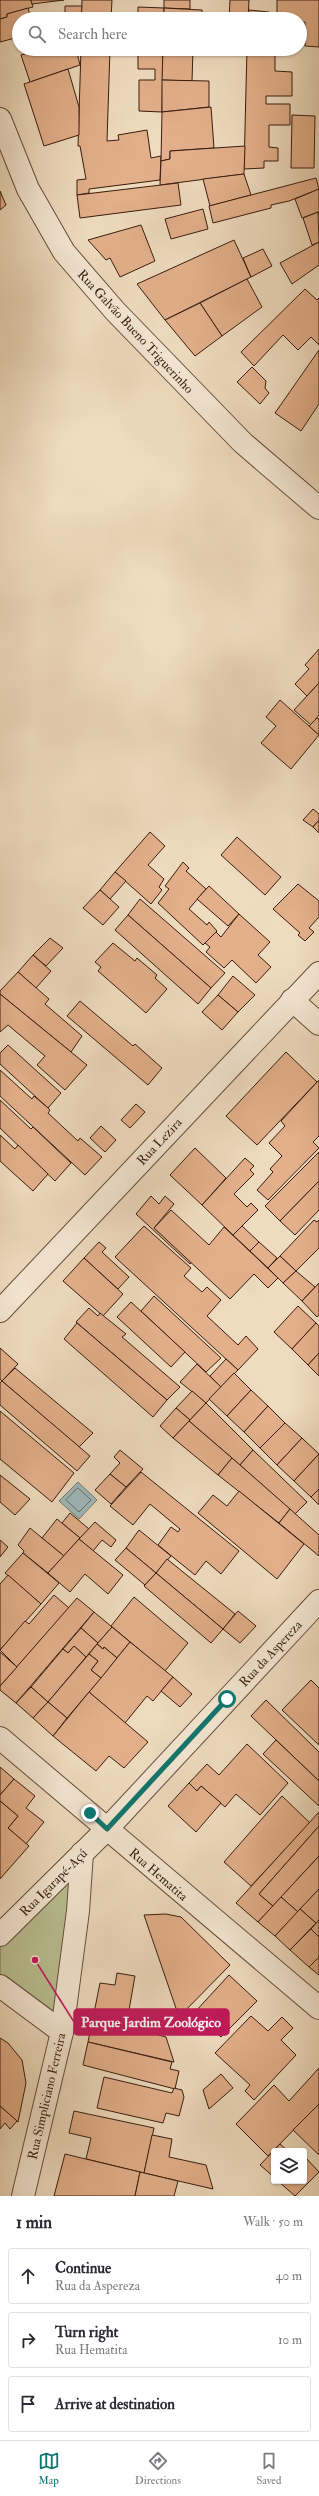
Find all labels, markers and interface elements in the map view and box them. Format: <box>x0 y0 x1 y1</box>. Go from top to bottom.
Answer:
search box <box>12 12 307 56</box>
icon: search <box>26 23 48 45</box>
text: Search here <box>58 25 127 44</box>
street label: Rua Galvão Bueno Triguerinho <box>74 267 197 397</box>
street label: Rua Lezira <box>134 1114 186 1169</box>
street label: Rua da Aspereza <box>236 1617 307 1691</box>
route start <box>218 1690 236 1708</box>
route end <box>81 1804 99 1822</box>
street label: Rua Igarapé-Açú <box>17 1845 92 1921</box>
street label: Rua Hematita <box>126 1845 191 1905</box>
callout: Parque Jardim Zoológico <box>74 2009 229 2035</box>
text: Parque Jardim Zoológico <box>81 2014 221 2032</box>
street label: Rua Simpliciano Ferreira <box>25 2031 70 2161</box>
map controls <box>271 2148 307 2184</box>
button: layers <box>271 2148 307 2184</box>
text: 1 min <box>16 2212 52 2233</box>
text: Walk · 50 m <box>243 2214 303 2230</box>
text: Continue <box>55 2259 111 2278</box>
icon: ahead <box>17 2265 39 2287</box>
text: 40 m <box>276 2268 302 2284</box>
text: Rua da Aspereza <box>55 2278 140 2294</box>
text: Turn right <box>55 2323 118 2342</box>
icon: right <box>17 2329 39 2351</box>
text: 10 m <box>278 2332 302 2348</box>
text: Rua Hematita <box>55 2342 128 2358</box>
icon: arrive <box>17 2393 39 2415</box>
text: Arrive at destination <box>55 2395 175 2414</box>
tab: Map <box>38 2450 60 2487</box>
tab: Directions <box>135 2450 181 2487</box>
tab: Saved <box>256 2450 281 2487</box>

